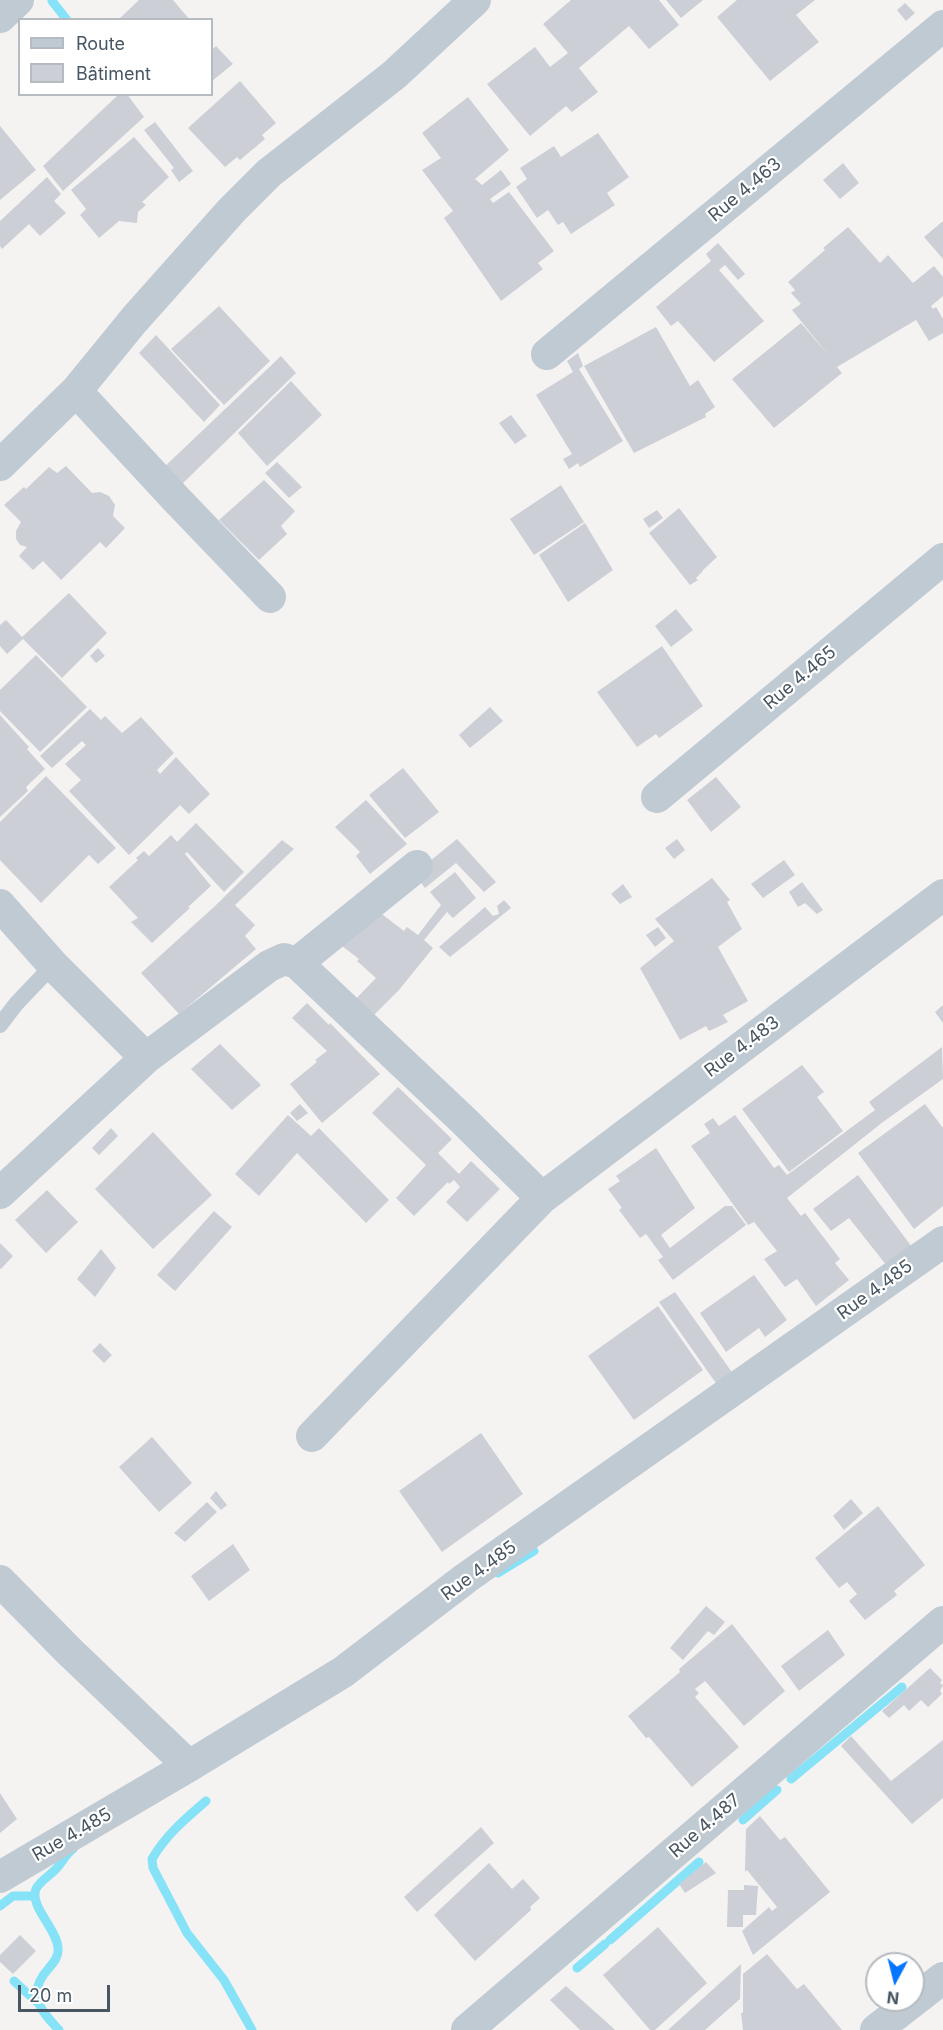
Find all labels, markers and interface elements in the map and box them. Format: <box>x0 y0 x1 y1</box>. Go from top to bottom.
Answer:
legend <box>18 18 213 96</box>
text: Route <box>76 33 125 54</box>
text: Bâtiment <box>76 63 151 84</box>
street label: Rue 4.463 <box>704 153 786 227</box>
street label: Rue 4.465 <box>759 642 841 714</box>
street label: Rue 4.483 <box>700 1012 784 1082</box>
street label: Rue 4.485 <box>833 1255 917 1325</box>
street label: Rue 4.485 <box>437 1536 521 1606</box>
street label: Rue 4.487 <box>665 1789 745 1863</box>
street label: Rue 4.485 <box>29 1804 115 1866</box>
north arrow <box>865 1952 925 2012</box>
scale bar <box>21 1973 112 2011</box>
text: 20 m <box>29 1985 72 2006</box>
text: N <box>886 1987 900 2009</box>

